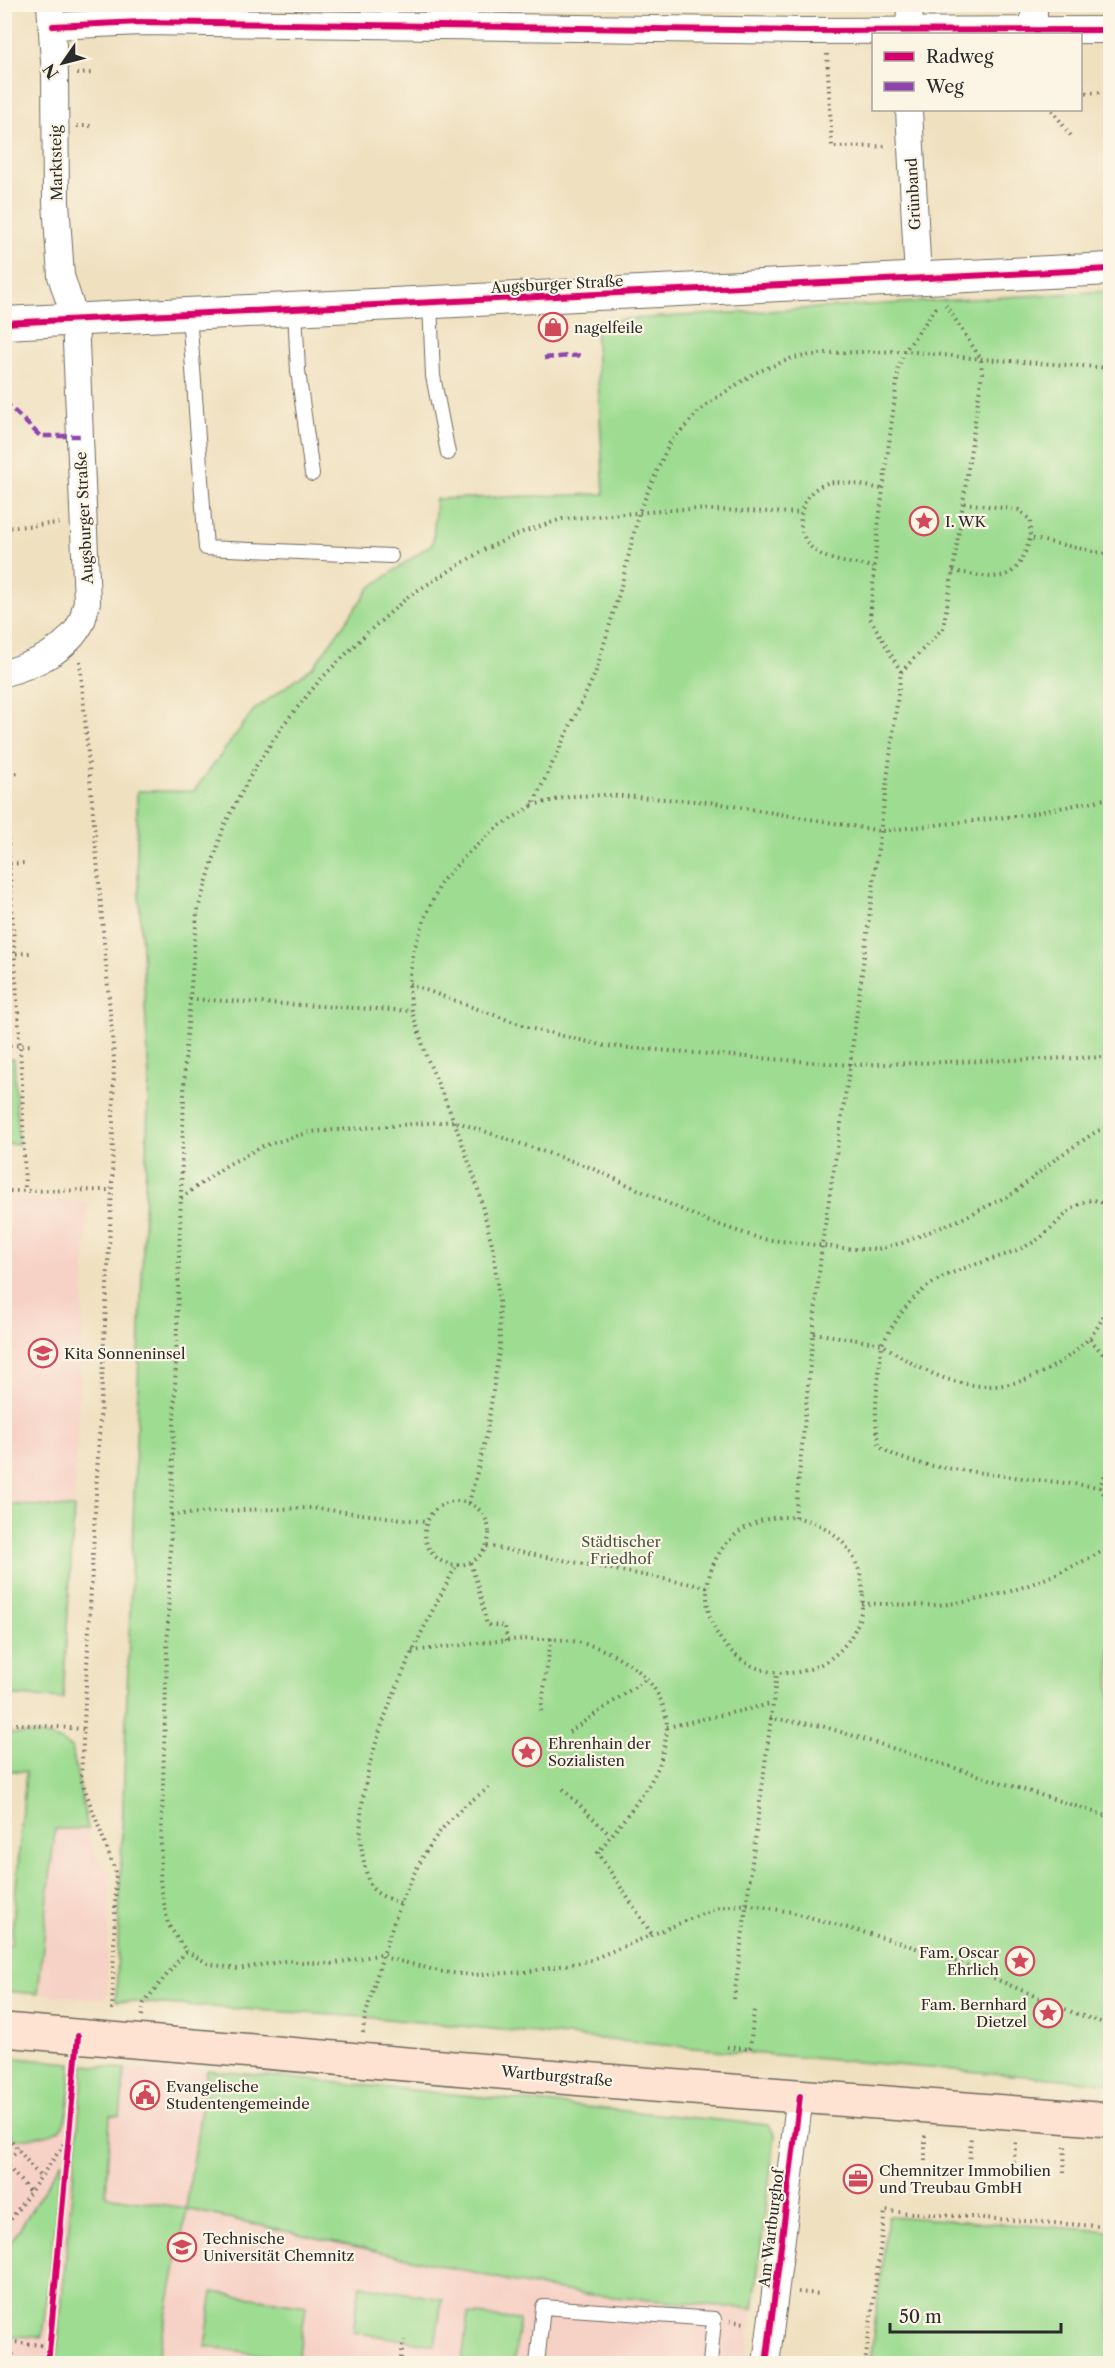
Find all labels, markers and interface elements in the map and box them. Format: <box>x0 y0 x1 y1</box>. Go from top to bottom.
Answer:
north arrow <box>33 33 93 93</box>
legend <box>872 33 1082 111</box>
text: Radweg <box>926 46 994 68</box>
text: N <box>38 60 63 83</box>
text: Weg <box>925 76 964 98</box>
street label: Marktsteig <box>46 125 66 201</box>
street label: Grünband <box>902 157 924 231</box>
street label: Augsburger Straße <box>489 271 624 297</box>
shop icon: nagelfeile <box>537 311 569 343</box>
place label: nagelfeile <box>574 318 643 337</box>
street label: Augsburger Straße <box>71 451 97 586</box>
place icon: I. WK <box>908 505 940 537</box>
place label: I. WK <box>945 512 987 531</box>
school or university icon: Kita Sonneninsel <box>27 1337 59 1369</box>
place label: Kita Sonneninsel <box>64 1344 186 1363</box>
park label: Städtischer Friedhof <box>581 1532 662 1568</box>
place label: Ehrenhain der Sozialisten <box>548 1734 651 1770</box>
place icon: Ehrenhain der Sozialisten <box>511 1736 543 1768</box>
place label: Fam. Oscar Ehrlich <box>919 1943 1000 1979</box>
place icon: Fam. Oscar Ehrlich <box>1004 1945 1036 1977</box>
place label: Fam. Bernhard Dietzel <box>921 1995 1028 2031</box>
place icon: Fam. Bernhard Dietzel <box>1032 1997 1064 2029</box>
street label: Wartburgstraße <box>499 2062 614 2090</box>
place label: Evangelische Studentengemeinde <box>166 2077 310 2113</box>
public building icon: Evangelische Studentengemeinde <box>129 2079 161 2111</box>
place label: Chemnitzer Immobilien und Treubau GmbH <box>879 2161 1052 2197</box>
office icon: Chemnitzer Immobilien und Treubau GmbH <box>842 2163 874 2195</box>
street label: Am Wartburghof <box>754 2166 788 2289</box>
place label: Technische Universität Chemnitz <box>203 2229 355 2265</box>
school or university icon: Technische Universität Chemnitz <box>166 2231 198 2263</box>
scale bar <box>890 2296 1061 2334</box>
text: 50 m <box>899 2306 942 2328</box>

